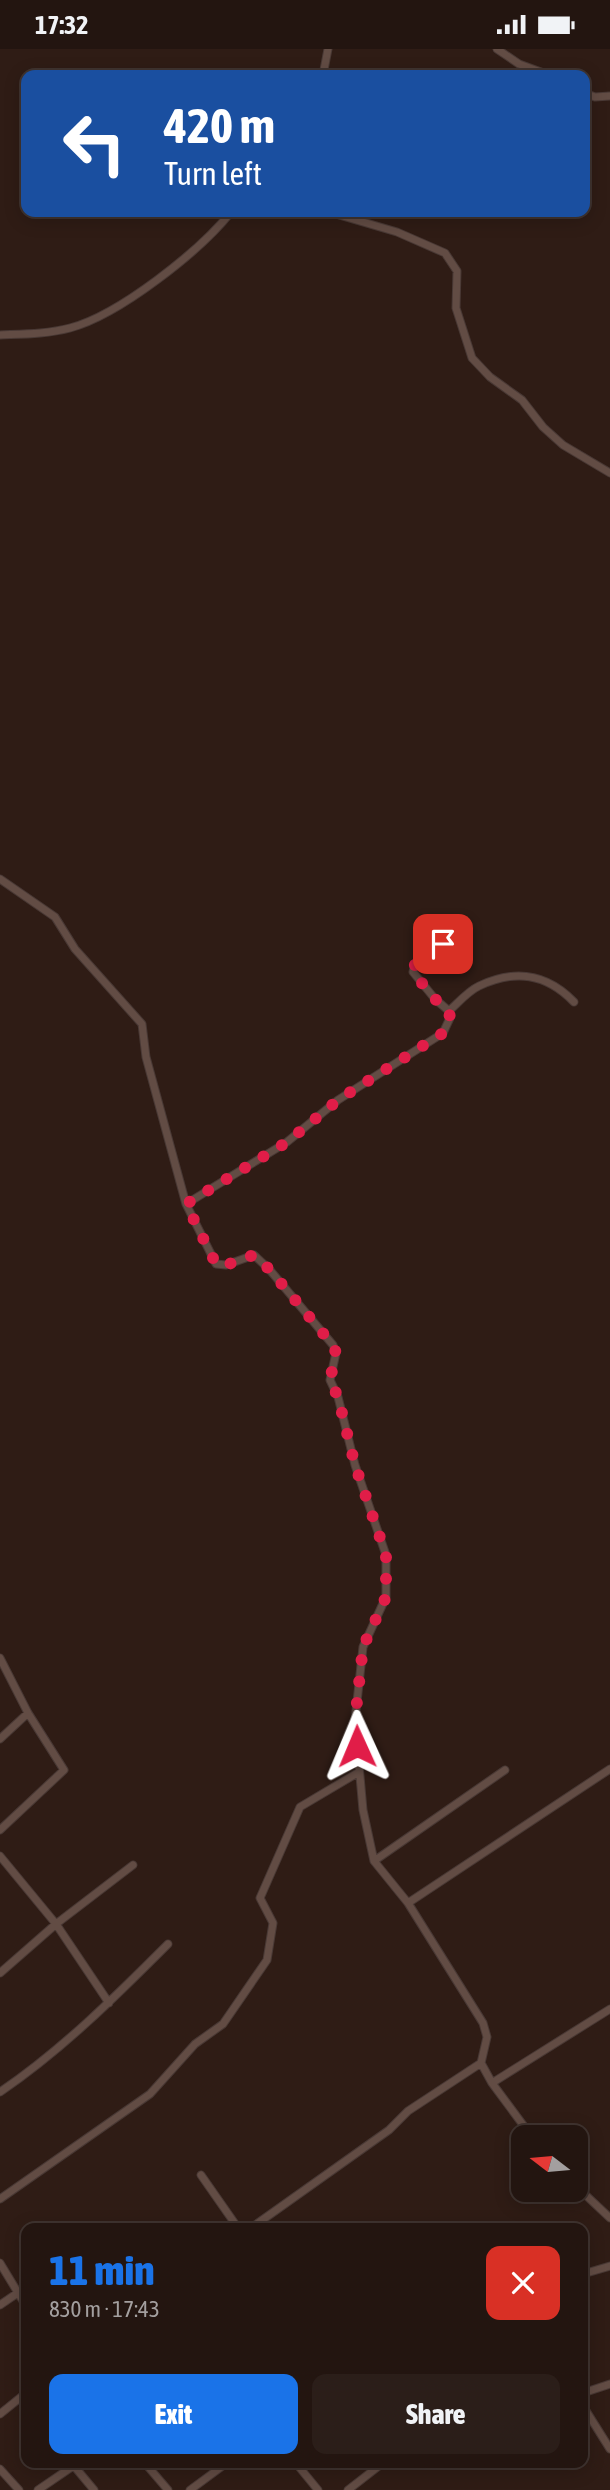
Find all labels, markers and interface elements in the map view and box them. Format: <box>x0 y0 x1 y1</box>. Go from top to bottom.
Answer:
text: 17:32 <box>35 10 89 40</box>
text: 420 m <box>164 97 275 153</box>
icon: left <box>49 98 140 189</box>
text: Turn left <box>164 155 262 192</box>
pin <box>413 914 473 974</box>
icon: arrive <box>424 925 462 963</box>
position arrow <box>320 1709 394 1783</box>
north arrow <box>511 2125 588 2201</box>
map controls <box>511 2125 588 2202</box>
text: 11 min <box>49 2246 155 2294</box>
button: close <box>486 2246 560 2320</box>
text: 830 m · 17:43 <box>49 2296 160 2322</box>
button: Exit <box>49 2374 298 2454</box>
button: Share <box>312 2374 560 2454</box>

